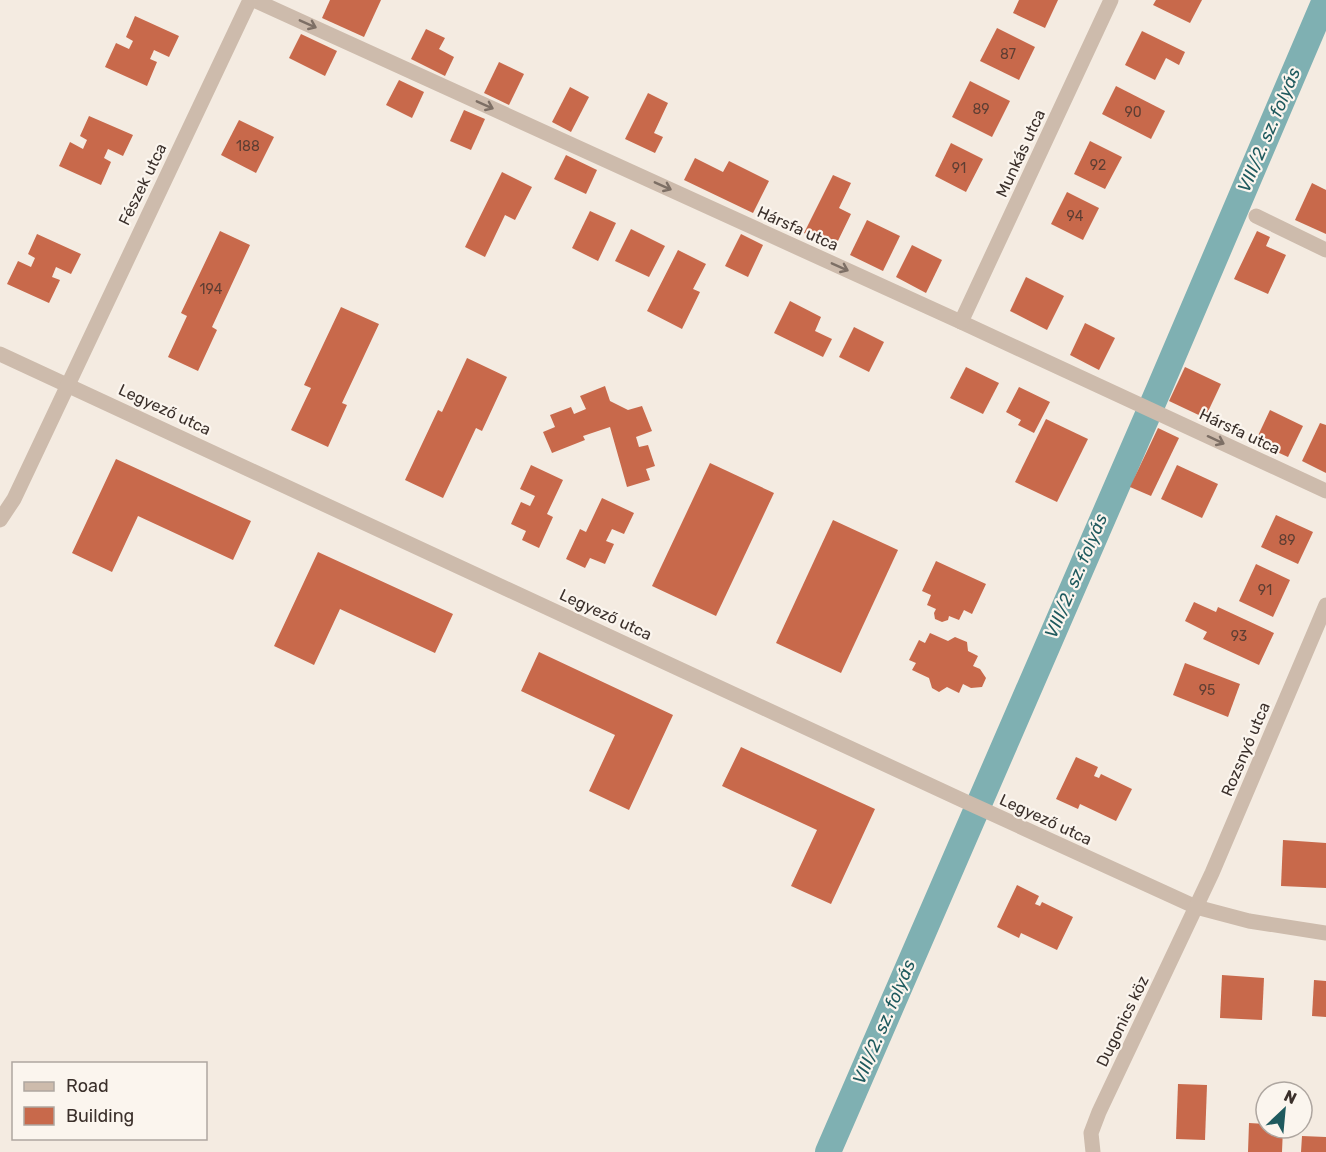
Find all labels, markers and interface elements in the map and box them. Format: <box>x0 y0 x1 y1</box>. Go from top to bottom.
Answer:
one-way arrow <box>298 19 316 31</box>
house number: 87 <box>1000 46 1016 63</box>
water label: VIII/2. sz. folyás <box>1233 65 1305 195</box>
one-way arrow <box>475 100 494 111</box>
house number: 89 <box>972 101 990 118</box>
house number: 90 <box>1124 104 1142 121</box>
street label: Munkás utca <box>992 106 1049 200</box>
house number: 188 <box>236 138 260 155</box>
street label: Fészek utca <box>114 140 170 228</box>
house number: 92 <box>1090 157 1106 174</box>
house number: 91 <box>952 160 966 177</box>
one-way arrow <box>653 180 671 192</box>
street label: Hársfa utca <box>754 202 841 255</box>
house number: 94 <box>1067 208 1084 225</box>
one-way arrow <box>831 262 849 273</box>
house number: 194 <box>200 281 223 298</box>
street label: Legyező utca <box>116 380 214 439</box>
street label: Hársfa utca <box>1196 404 1283 458</box>
one-way arrow <box>1207 434 1225 446</box>
water label: VIII/2. sz. folyás <box>1040 511 1112 641</box>
house number: 89 <box>1278 532 1296 549</box>
house number: 91 <box>1258 582 1272 599</box>
street label: Legyező utca <box>557 585 655 644</box>
house number: 93 <box>1231 628 1247 645</box>
house number: 95 <box>1199 682 1215 699</box>
street label: Rozsnyó utca <box>1217 699 1274 799</box>
street label: Legyező utca <box>997 790 1095 849</box>
water label: VIII/2. sz. folyás <box>848 957 920 1087</box>
street label: Dugonics köz <box>1092 973 1153 1070</box>
legend <box>12 1062 207 1140</box>
text: Road <box>66 1075 109 1097</box>
north arrow <box>1254 1080 1314 1140</box>
text: N <box>1281 1086 1300 1108</box>
text: Building <box>66 1105 134 1127</box>

